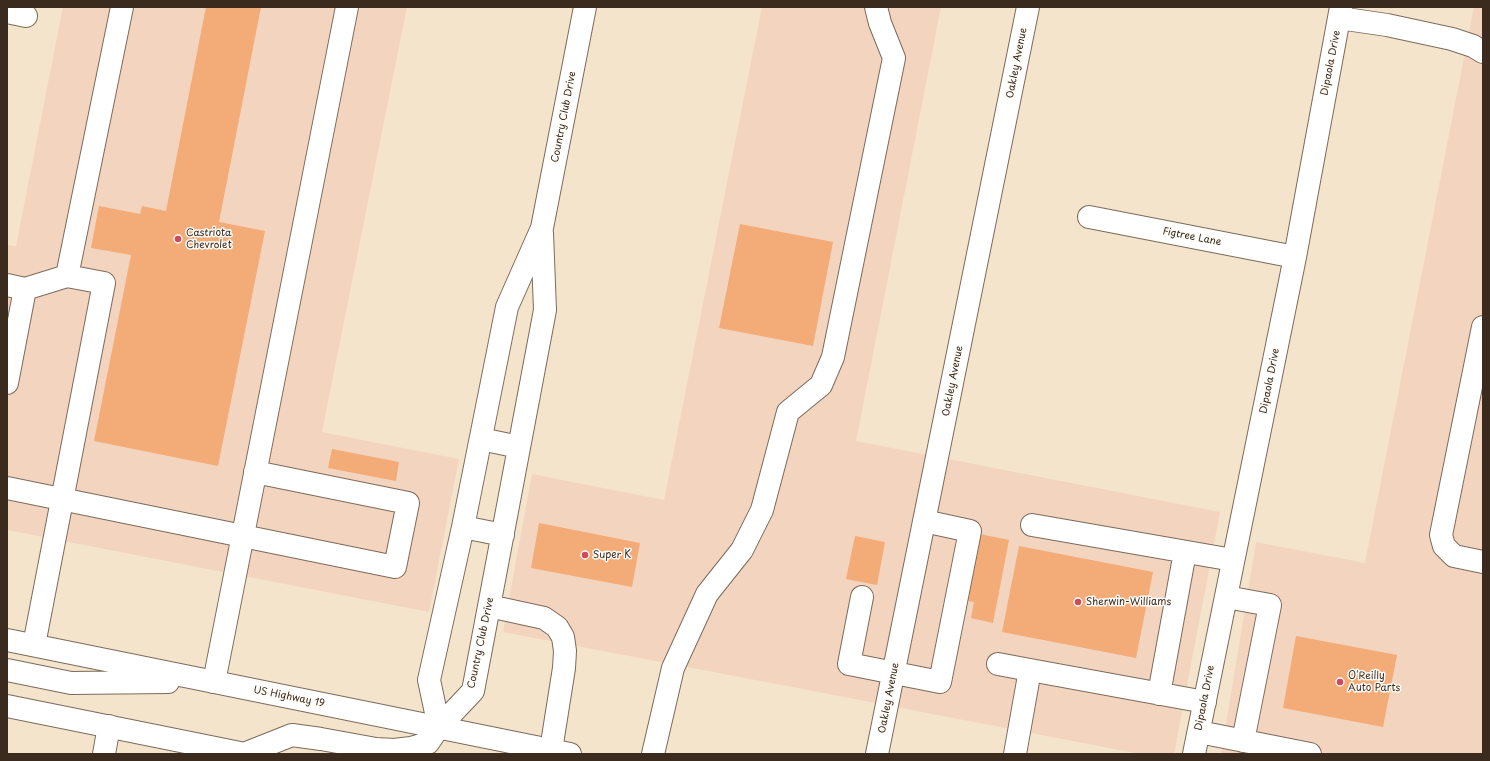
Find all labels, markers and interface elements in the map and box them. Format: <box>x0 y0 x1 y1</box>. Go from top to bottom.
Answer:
street label: Oakley Avenue <box>1004 27 1030 99</box>
street label: Dipaola Drive <box>1319 29 1343 97</box>
street label: Country Club Drive <box>549 70 579 164</box>
street label: Figtree Lane <box>1162 225 1222 249</box>
place label: Castriota Chevrolet <box>186 227 232 250</box>
marker: Castriota Chevrolet <box>173 234 183 244</box>
street label: Oakley Avenue <box>940 345 966 417</box>
street label: Dipaola Drive <box>1258 347 1282 415</box>
place label: Super K <box>593 549 631 561</box>
marker: Super K <box>580 550 590 560</box>
street label: Country Club Drive <box>465 596 497 690</box>
place label: Sherwin-Williams <box>1086 596 1171 608</box>
marker: Sherwin-Williams <box>1073 597 1083 607</box>
street label: Oakley Avenue <box>876 662 902 734</box>
street label: Dipaola Drive <box>1193 664 1217 732</box>
place label: O'Reilly Auto Parts <box>1348 670 1400 694</box>
marker: O'Reilly Auto Parts <box>1335 677 1345 687</box>
street label: US Highway 19 <box>252 684 326 710</box>

